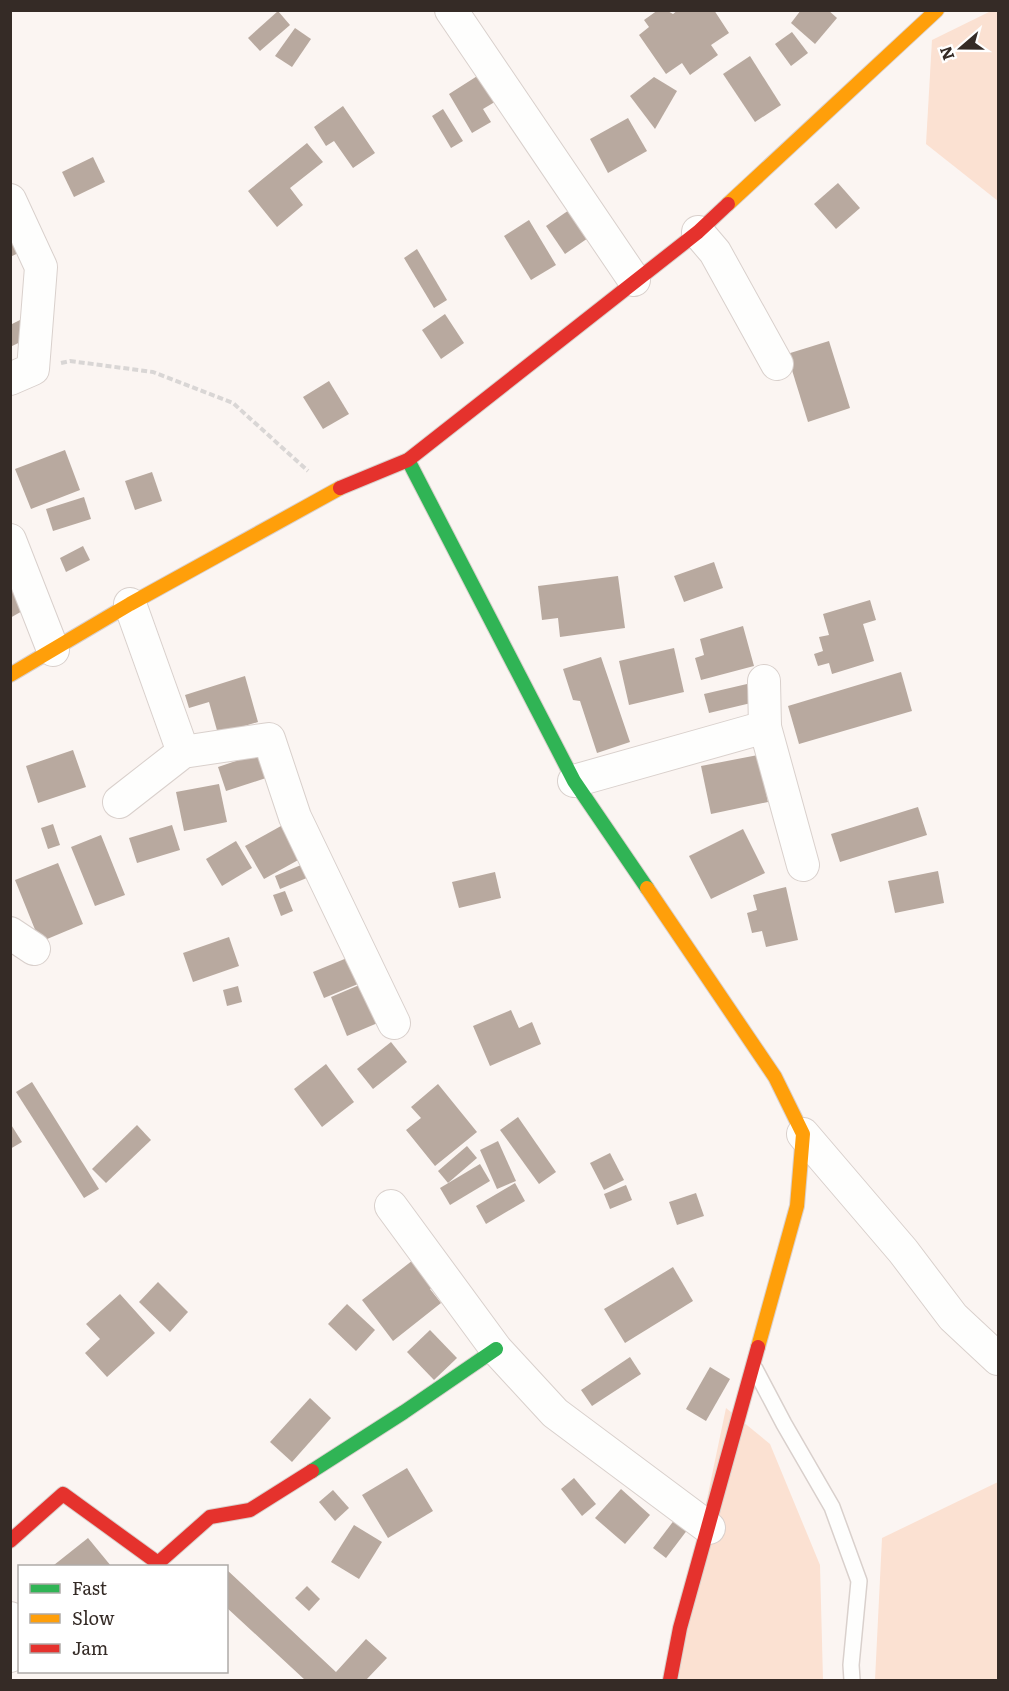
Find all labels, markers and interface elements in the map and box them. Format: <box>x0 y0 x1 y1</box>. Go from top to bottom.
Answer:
north arrow <box>931 18 991 78</box>
text: N <box>932 43 960 64</box>
legend <box>18 1565 228 1673</box>
text: Fast <box>72 1574 108 1601</box>
text: Slow <box>72 1604 115 1631</box>
text: Jam <box>72 1634 108 1661</box>

